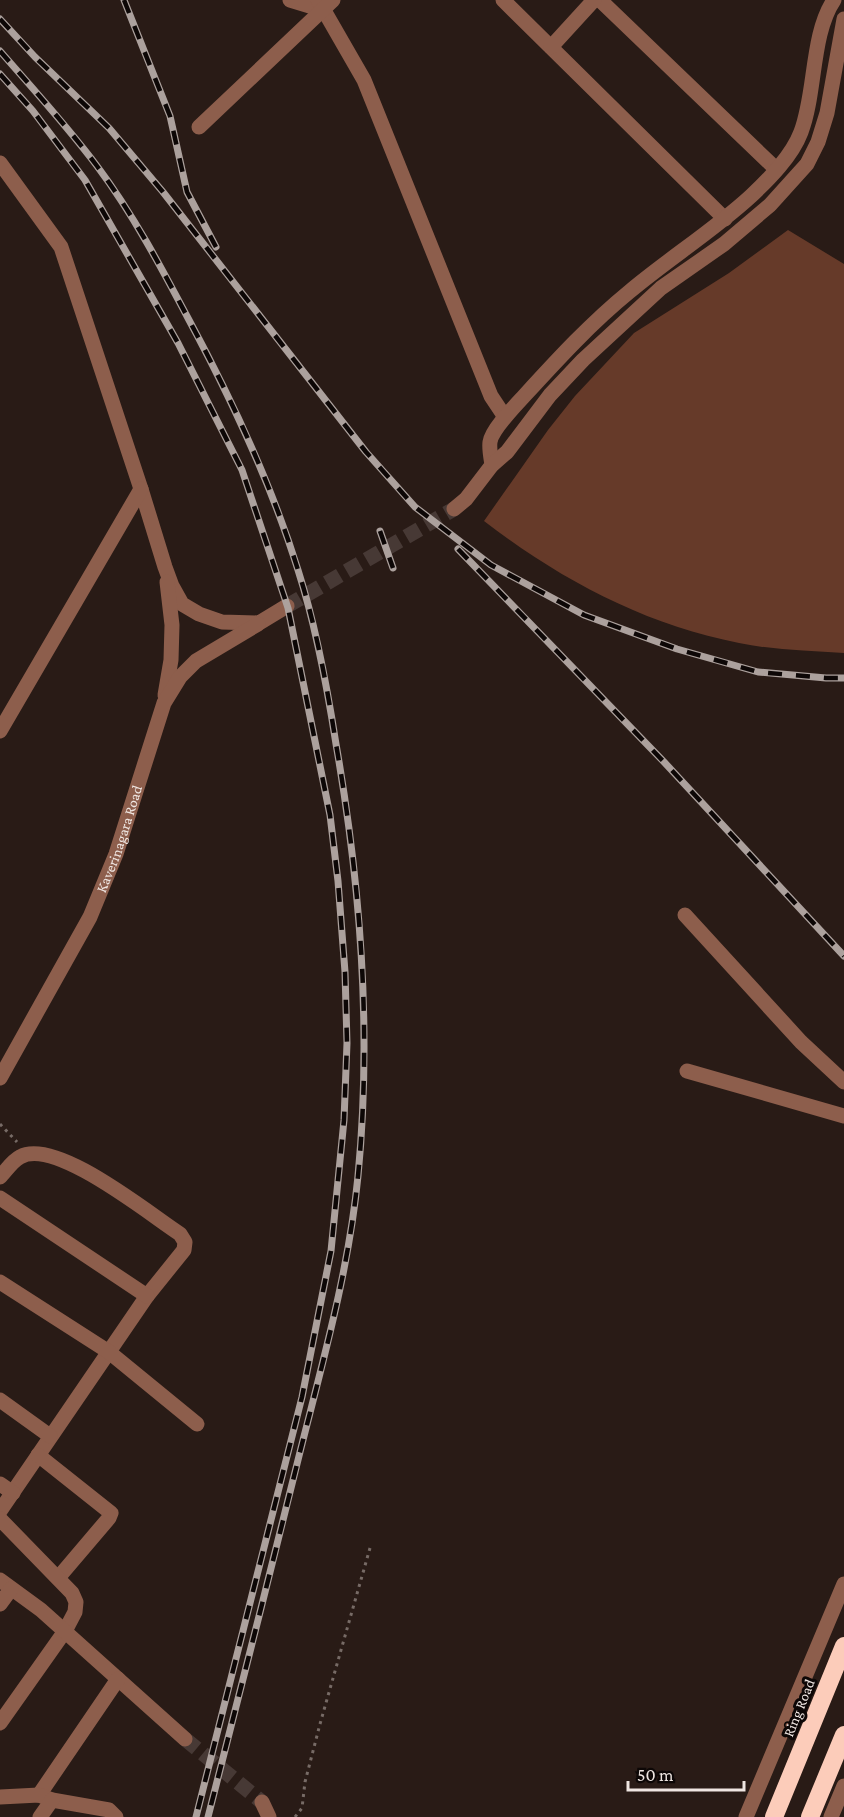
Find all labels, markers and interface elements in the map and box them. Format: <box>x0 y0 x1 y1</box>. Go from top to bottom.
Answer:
street label: Kaverinagara Road <box>93 783 145 895</box>
street label: Ring Road <box>780 1677 819 1740</box>
scale bar <box>628 1754 744 1792</box>
text: 50 m <box>637 1765 674 1785</box>

